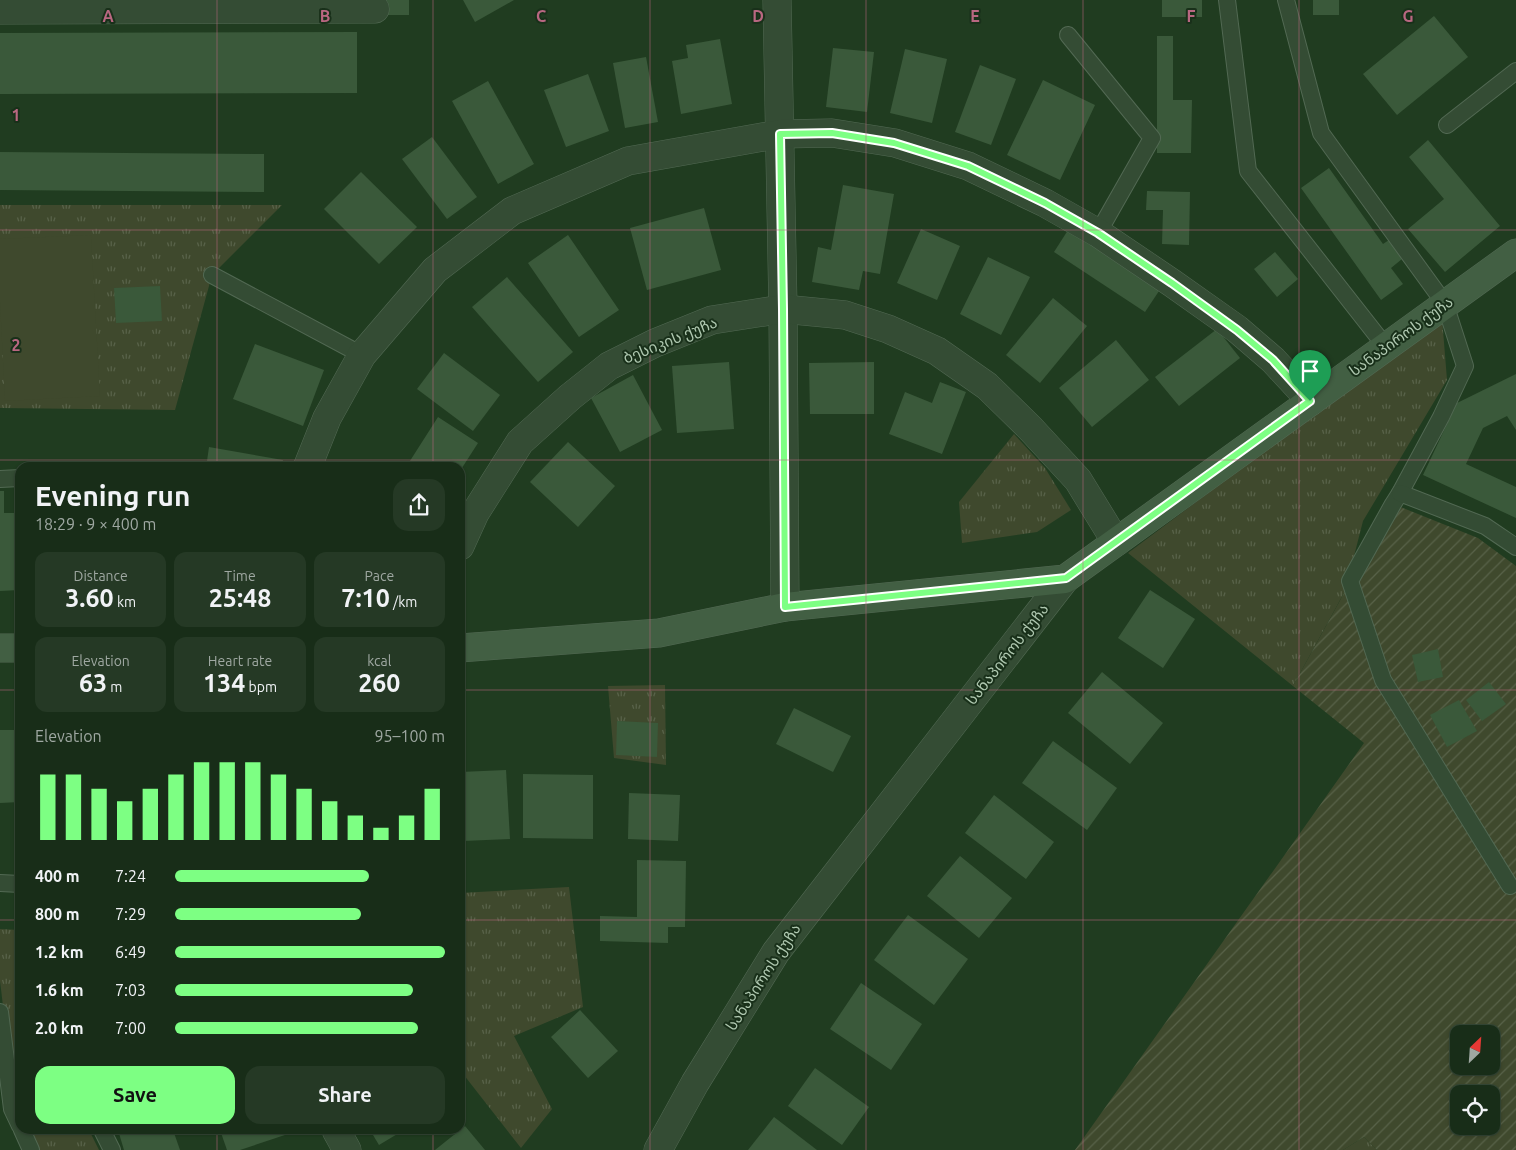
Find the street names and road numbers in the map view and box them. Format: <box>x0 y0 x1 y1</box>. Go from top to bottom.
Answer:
street label: სანაპიროს ქუჩა <box>1346 293 1457 380</box>
street label: ბესიკის ქუჩა <box>620 313 720 368</box>
street label: სანაპიროს ქუჩა <box>962 600 1053 709</box>
street label: სანაპიროს ქუჩა <box>722 921 805 1034</box>

